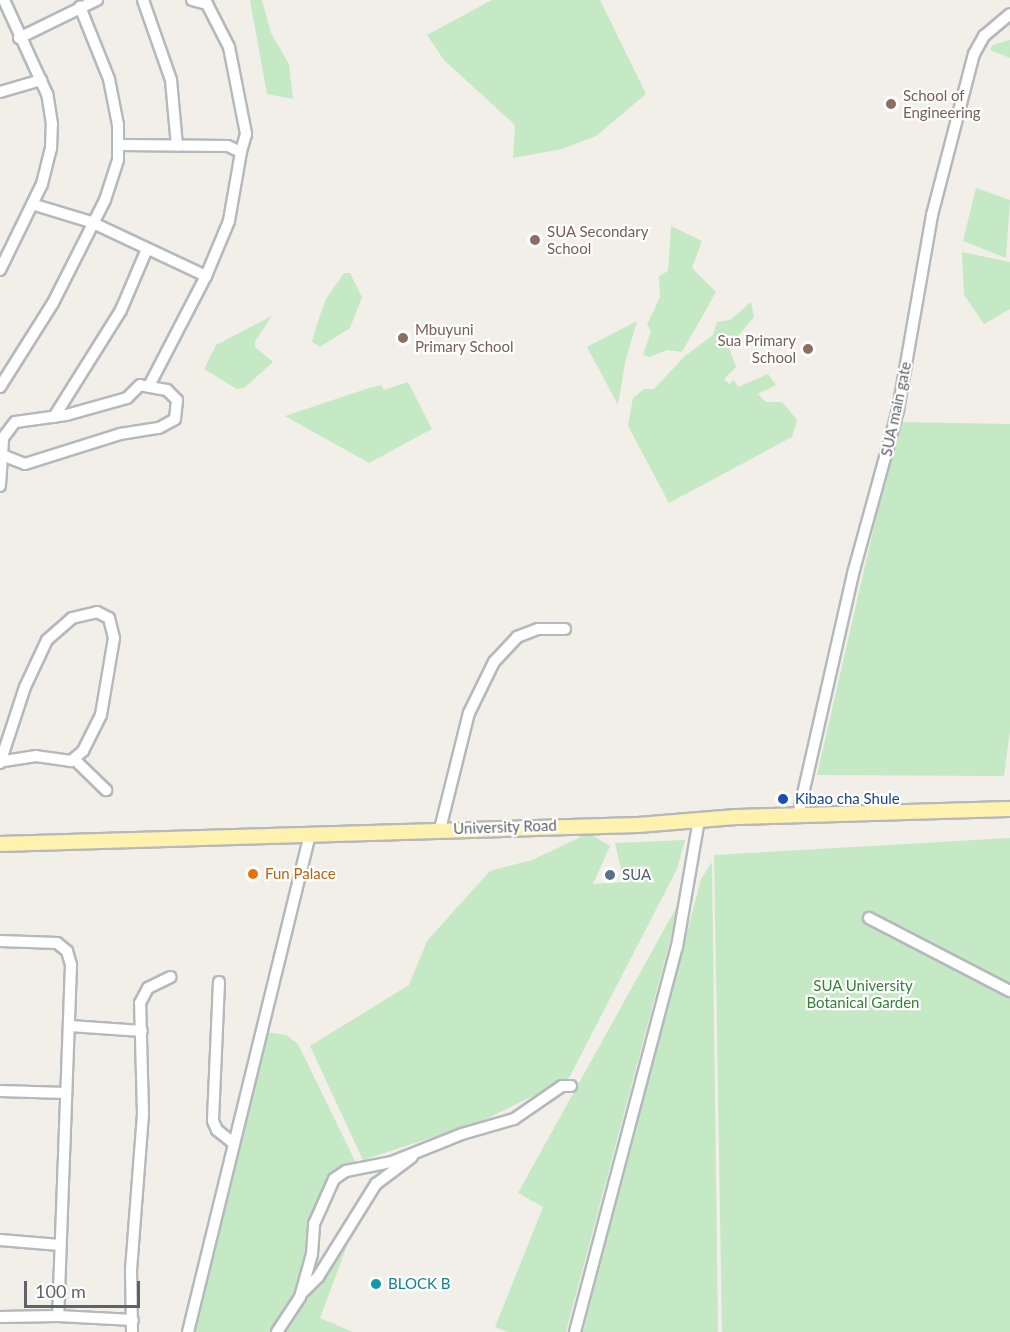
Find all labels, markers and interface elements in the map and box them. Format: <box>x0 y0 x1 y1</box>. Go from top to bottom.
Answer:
place label: School of Engineering <box>903 86 981 121</box>
marker: School of Engineering <box>884 97 898 111</box>
place label: SUA Secondary School <box>547 222 649 257</box>
marker: SUA Secondary School <box>528 233 542 247</box>
place label: Mbuyuni Primary School <box>415 320 514 355</box>
marker: Mbuyuni Primary School <box>396 331 410 345</box>
place label: Sua Primary School <box>717 331 796 366</box>
marker: Sua Primary School <box>801 342 815 356</box>
street label: SUA main gate <box>877 360 915 458</box>
place label: Kibao cha Shule <box>795 790 900 808</box>
marker: Kibao cha Shule <box>776 792 790 806</box>
street label: University Road <box>453 816 557 838</box>
place label: Fun Palace <box>265 865 336 883</box>
place label: SUA <box>622 866 651 884</box>
marker: Fun Palace <box>246 867 260 881</box>
marker: SUA <box>603 868 617 882</box>
park label: SUA University Botanical Garden <box>807 976 919 1011</box>
scale bar <box>27 1269 142 1307</box>
place label: BLOCK B <box>388 1275 450 1293</box>
marker: BLOCK B <box>369 1277 383 1291</box>
text: 100 m <box>35 1280 86 1302</box>

